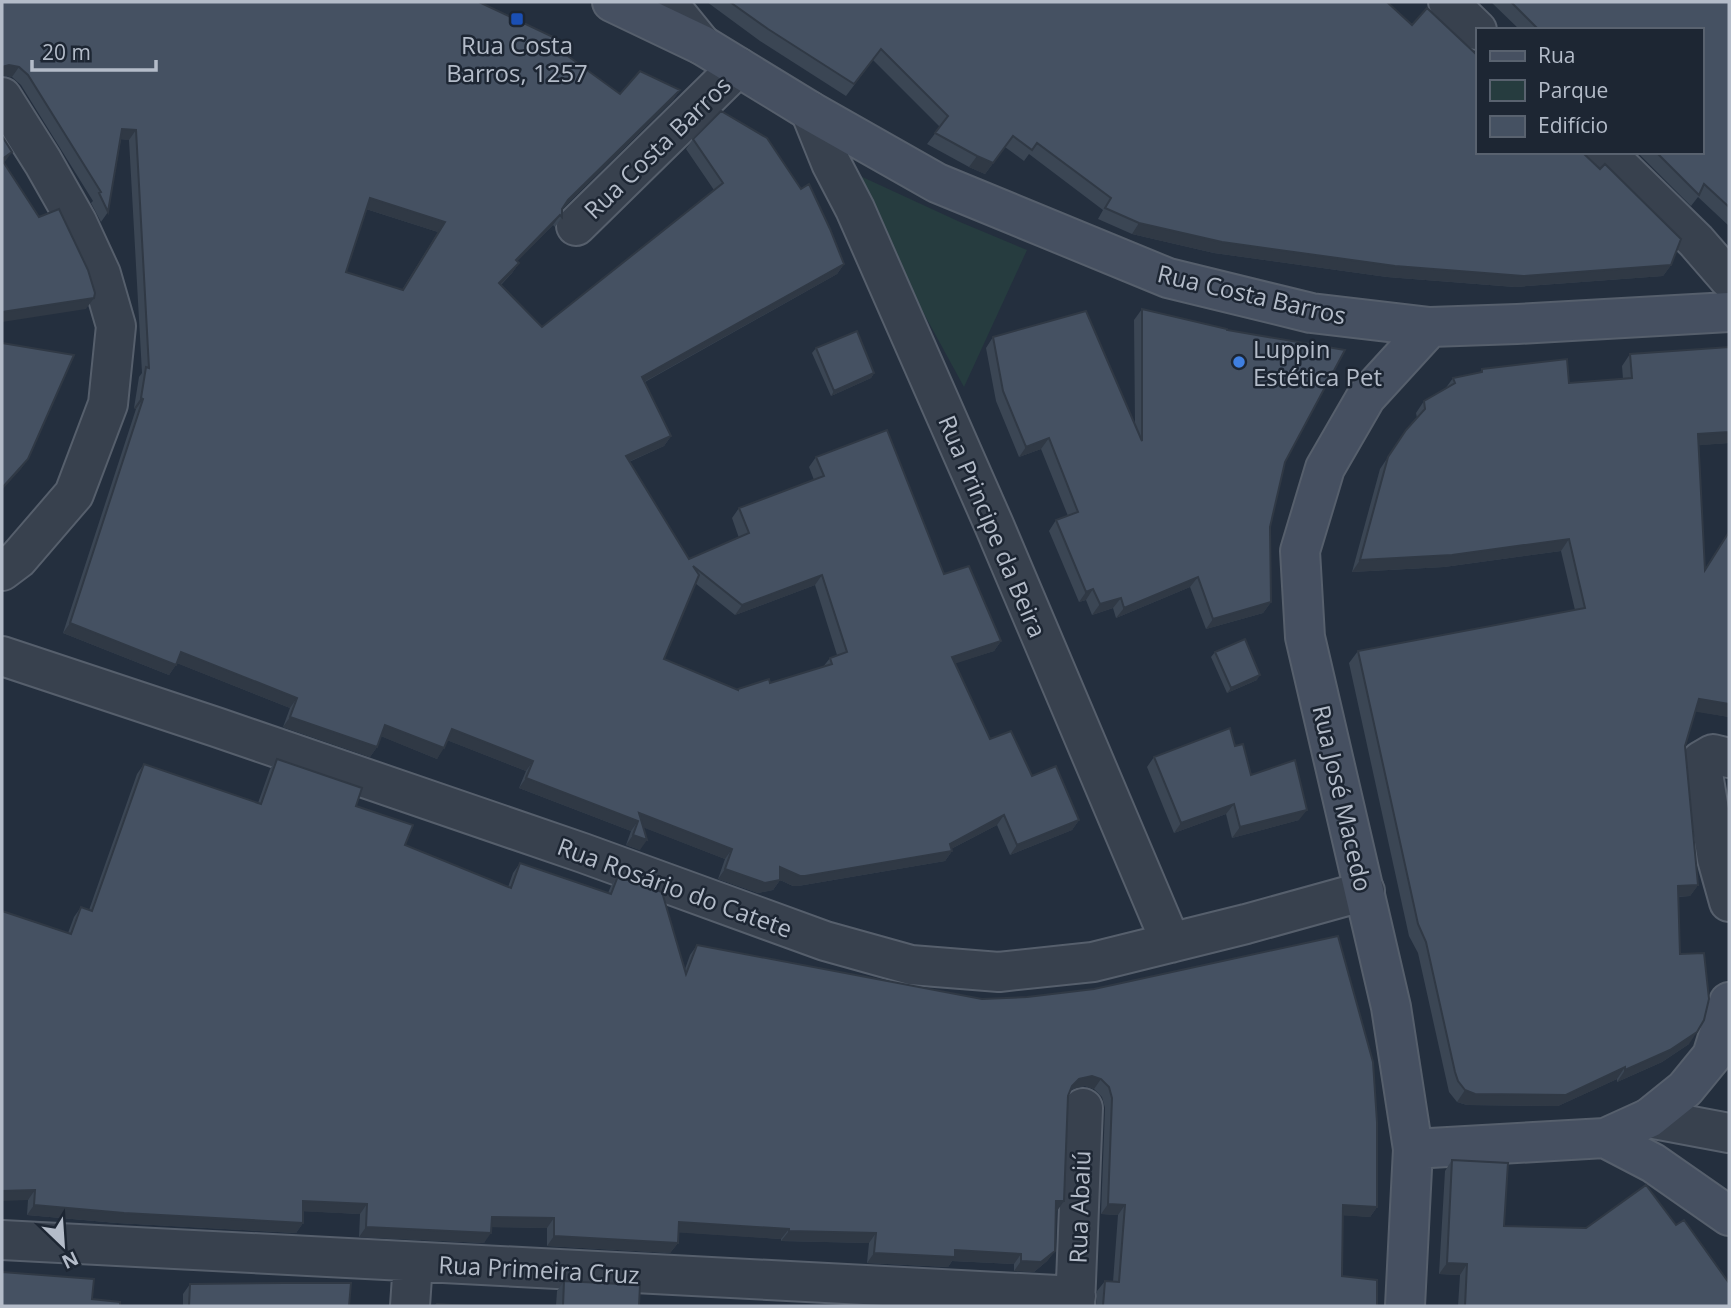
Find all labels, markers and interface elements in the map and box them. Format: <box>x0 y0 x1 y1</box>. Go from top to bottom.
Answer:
marker: Rua Costa Barros, 1257 <box>509 11 525 27</box>
scale bar <box>32 28 156 72</box>
place label: Rua Costa Barros, 1257 <box>446 28 588 89</box>
legend <box>1476 28 1703 154</box>
text: 20 m <box>42 38 91 66</box>
text: Rua <box>1538 41 1576 69</box>
street label: Rua Costa Barros <box>576 68 738 226</box>
text: Parque <box>1538 76 1608 104</box>
text: Edifício <box>1538 111 1608 139</box>
street label: Rua Costa Barros <box>1154 256 1350 332</box>
place label: Luppin Estética Pet <box>1253 332 1382 393</box>
marker: Luppin Estética Pet <box>1231 354 1247 370</box>
street label: Rua Principe da Beira <box>931 410 1055 642</box>
street label: Rua José Macedo <box>1306 702 1380 894</box>
street label: Rua Rosário do Catete <box>553 829 797 945</box>
street label: Rua Abaiú <box>1061 1150 1097 1264</box>
north arrow <box>28 1210 98 1280</box>
text: N <box>58 1245 83 1275</box>
street label: Rua Primeira Cruz <box>438 1247 640 1291</box>

